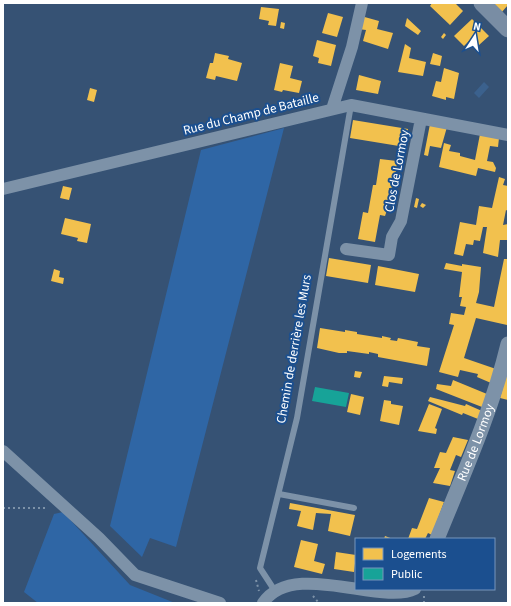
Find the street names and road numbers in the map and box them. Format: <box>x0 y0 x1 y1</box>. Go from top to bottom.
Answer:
street label: Rue du Champ de Bataille <box>181 88 321 140</box>
street label: Clos de Lormoy <box>380 128 414 214</box>
street label: Chemin de derrière les Murs <box>272 273 316 425</box>
street label: Rue de Lormoy <box>453 401 499 484</box>

